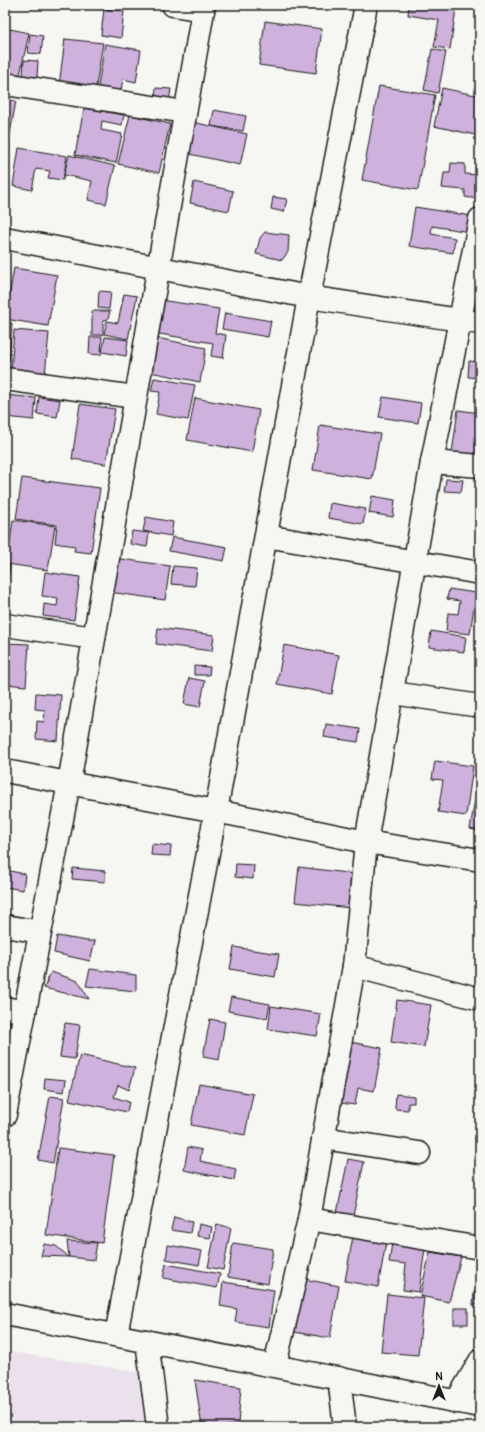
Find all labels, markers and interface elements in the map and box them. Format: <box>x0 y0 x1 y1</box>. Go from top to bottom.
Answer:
north arrow <box>419 1366 459 1406</box>
text: N <box>435 1370 443 1383</box>

